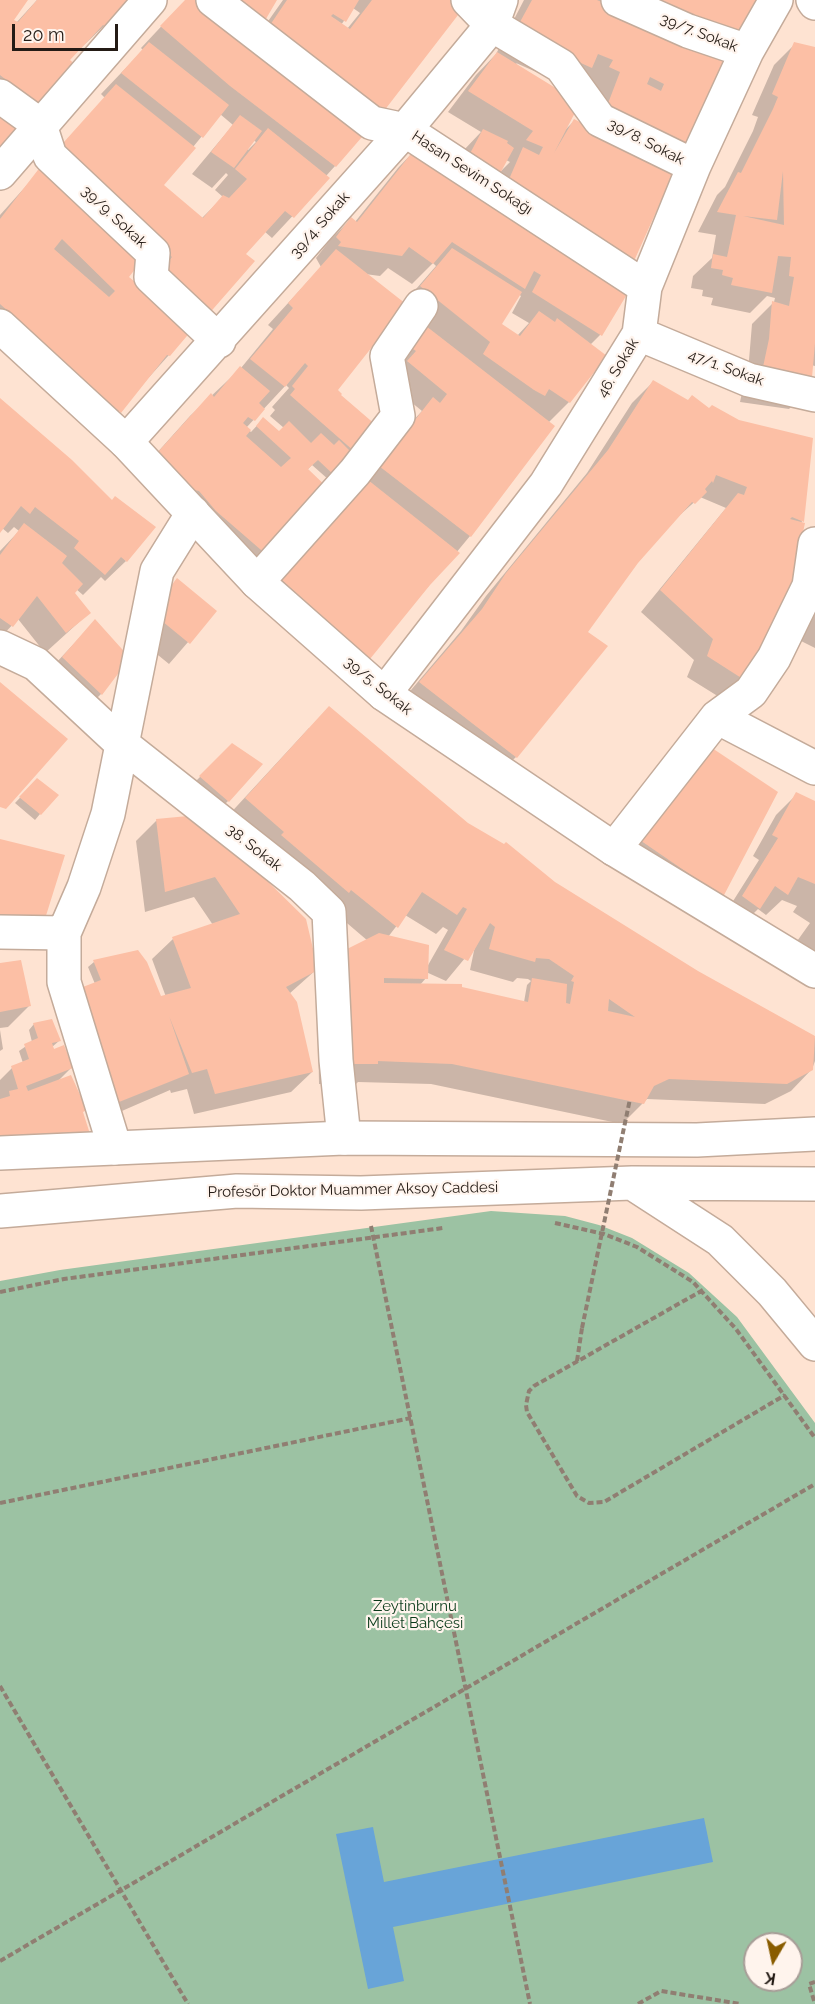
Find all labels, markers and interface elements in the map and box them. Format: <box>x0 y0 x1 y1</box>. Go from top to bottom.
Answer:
street label: 39/7. Sokak <box>658 10 740 56</box>
scale bar <box>15 12 122 50</box>
text: 20 m <box>23 24 65 45</box>
street label: 39/8. Sokak <box>605 115 687 169</box>
street label: Hasan Sevim Sokağı <box>408 127 536 219</box>
street label: 39/9. Sokak <box>78 182 150 252</box>
street label: 39/4. Sokak <box>287 188 353 262</box>
street label: 46. Sokak <box>593 335 643 401</box>
street label: 47/1. Sokak <box>686 346 766 390</box>
street label: 39/5. Sokak <box>340 653 416 719</box>
street label: 38. Sokak <box>223 821 285 875</box>
street label: Profesör Doktor Muammer Aksoy Caddesi <box>208 1178 498 1202</box>
park label: Zeytinburnu Millet Bahçesi <box>367 1597 463 1632</box>
north arrow <box>743 1932 803 1992</box>
text: K <box>764 1968 777 1989</box>

